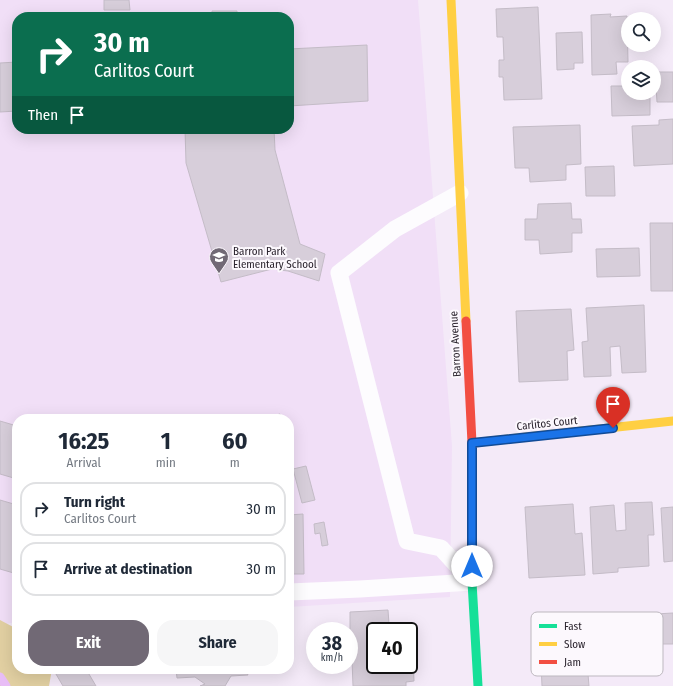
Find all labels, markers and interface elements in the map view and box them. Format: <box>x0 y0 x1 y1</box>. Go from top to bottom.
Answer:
map controls <box>621 12 661 100</box>
button: search <box>621 12 661 52</box>
text: 30 m <box>94 26 150 59</box>
icon: right <box>28 28 80 80</box>
text: Carlitos Court <box>94 60 194 82</box>
button: layers <box>621 60 661 100</box>
icon: arrive <box>66 104 88 126</box>
text: Then <box>28 106 58 124</box>
place label: Barron Park Elementary School <box>233 245 317 271</box>
school or university icon: Barron Park Elementary School <box>208 246 230 274</box>
street label: Barron Avenue <box>447 311 464 377</box>
pin <box>596 387 630 428</box>
icon: arrive <box>602 393 624 415</box>
street label: Carlitos Court <box>516 414 579 433</box>
text: 16:25 <box>58 427 109 455</box>
text: 1 <box>161 427 171 455</box>
text: 60 <box>222 427 248 455</box>
text: Arrival <box>67 455 101 470</box>
text: min <box>156 455 176 470</box>
text: m <box>230 455 240 470</box>
text: Turn right <box>64 493 125 511</box>
icon: right <box>30 498 52 520</box>
text: 30 m <box>246 500 276 518</box>
text: Carlitos Court <box>64 511 136 526</box>
position arrow <box>451 545 493 587</box>
icon: arrive <box>30 558 52 580</box>
text: Arrive at destination <box>64 560 192 578</box>
text: 30 m <box>246 560 276 578</box>
legend <box>531 612 663 676</box>
button: Exit <box>28 620 149 666</box>
button: Share <box>157 620 278 666</box>
text: Fast <box>564 620 582 633</box>
speed limit sign: 40 <box>366 622 418 674</box>
text: 38 <box>322 631 342 655</box>
text: Slow <box>564 638 585 651</box>
text: km/h <box>321 652 343 664</box>
text: Jam <box>564 656 581 669</box>

